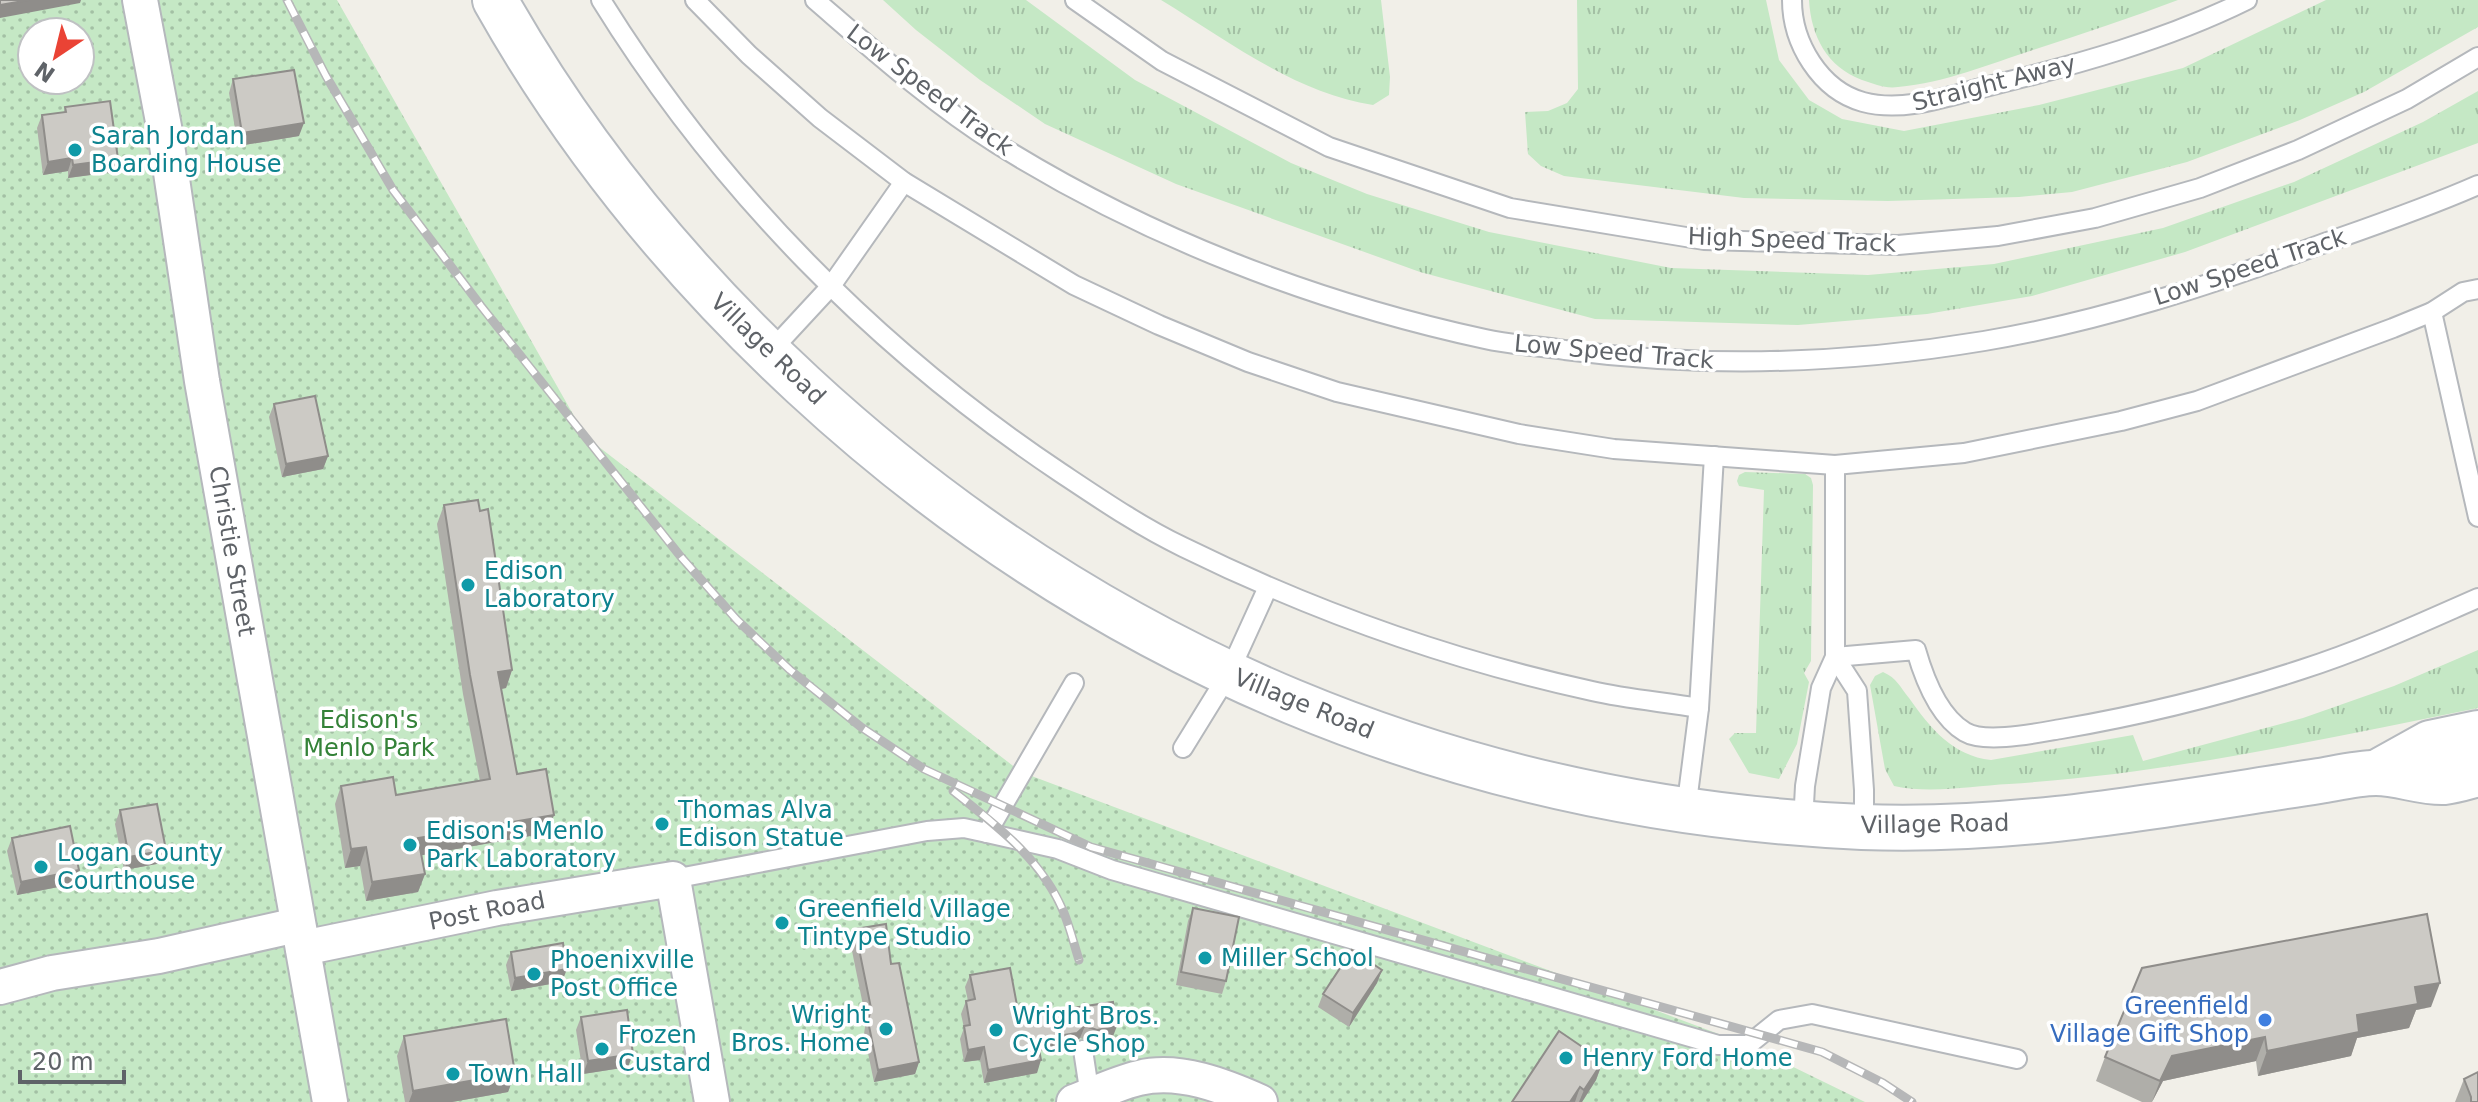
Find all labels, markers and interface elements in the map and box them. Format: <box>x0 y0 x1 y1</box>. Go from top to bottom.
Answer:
north arrow <box>16 16 96 96</box>
street label: Low Speed Track <box>841 18 1019 162</box>
street label: Straight Away <box>1909 49 2079 117</box>
text: N <box>30 56 60 87</box>
place label: Sarah Jordan Boarding House <box>91 122 282 178</box>
marker: Sarah Jordan Boarding House <box>66 141 84 159</box>
street label: High Speed Track <box>1687 222 1897 258</box>
street label: Low Speed Track <box>2150 223 2350 311</box>
street label: Village Road <box>705 287 831 411</box>
street label: Low Speed Track <box>1513 329 1715 375</box>
street label: Christie Street <box>203 464 261 638</box>
place label: Edison Laboratory <box>484 557 615 613</box>
marker: Edison Laboratory <box>459 576 477 594</box>
street label: Village Road <box>1230 663 1378 745</box>
park label: Edison's Menlo Park <box>303 706 435 762</box>
place label: Thomas Alva Edison Statue <box>677 796 844 852</box>
street label: Village Road <box>1861 809 2009 839</box>
marker: Thomas Alva Edison Statue <box>653 815 671 833</box>
place label: Edison's Menlo Park Laboratory <box>426 817 616 873</box>
marker: Edison's Menlo Park Laboratory <box>401 836 419 854</box>
place label: Logan County Courthouse <box>57 839 223 895</box>
marker: Logan County Courthouse <box>32 858 50 876</box>
street label: Post Road <box>426 886 548 936</box>
place label: Greenfield Village Tintype Studio <box>797 895 1011 951</box>
marker: Greenfield Village Tintype Studio <box>773 914 791 932</box>
place label: Miller School <box>1221 944 1374 972</box>
place label: Phoenixville Post Office <box>550 946 694 1002</box>
marker: Miller School <box>1196 949 1214 967</box>
marker: Phoenixville Post Office <box>525 965 543 983</box>
place label: Greenfield Village Gift Shop <box>2050 992 2249 1048</box>
place label: Wright Bros. Home <box>731 1001 870 1057</box>
place label: Wright Bros. Cycle Shop <box>1012 1002 1159 1058</box>
marker: Greenfield Village Gift Shop <box>2256 1011 2274 1029</box>
marker: Wright Bros. Home <box>877 1020 895 1038</box>
place label: Frozen Custard <box>618 1021 711 1077</box>
marker: Wright Bros. Cycle Shop <box>987 1021 1005 1039</box>
scale bar <box>20 1034 124 1084</box>
marker: Frozen Custard <box>593 1040 611 1058</box>
place label: Henry Ford Home <box>1582 1044 1793 1072</box>
text: 20 m <box>32 1048 94 1076</box>
marker: Henry Ford Home <box>1557 1049 1575 1067</box>
place label: Town Hall <box>468 1060 583 1088</box>
marker: Town Hall <box>444 1065 462 1083</box>

